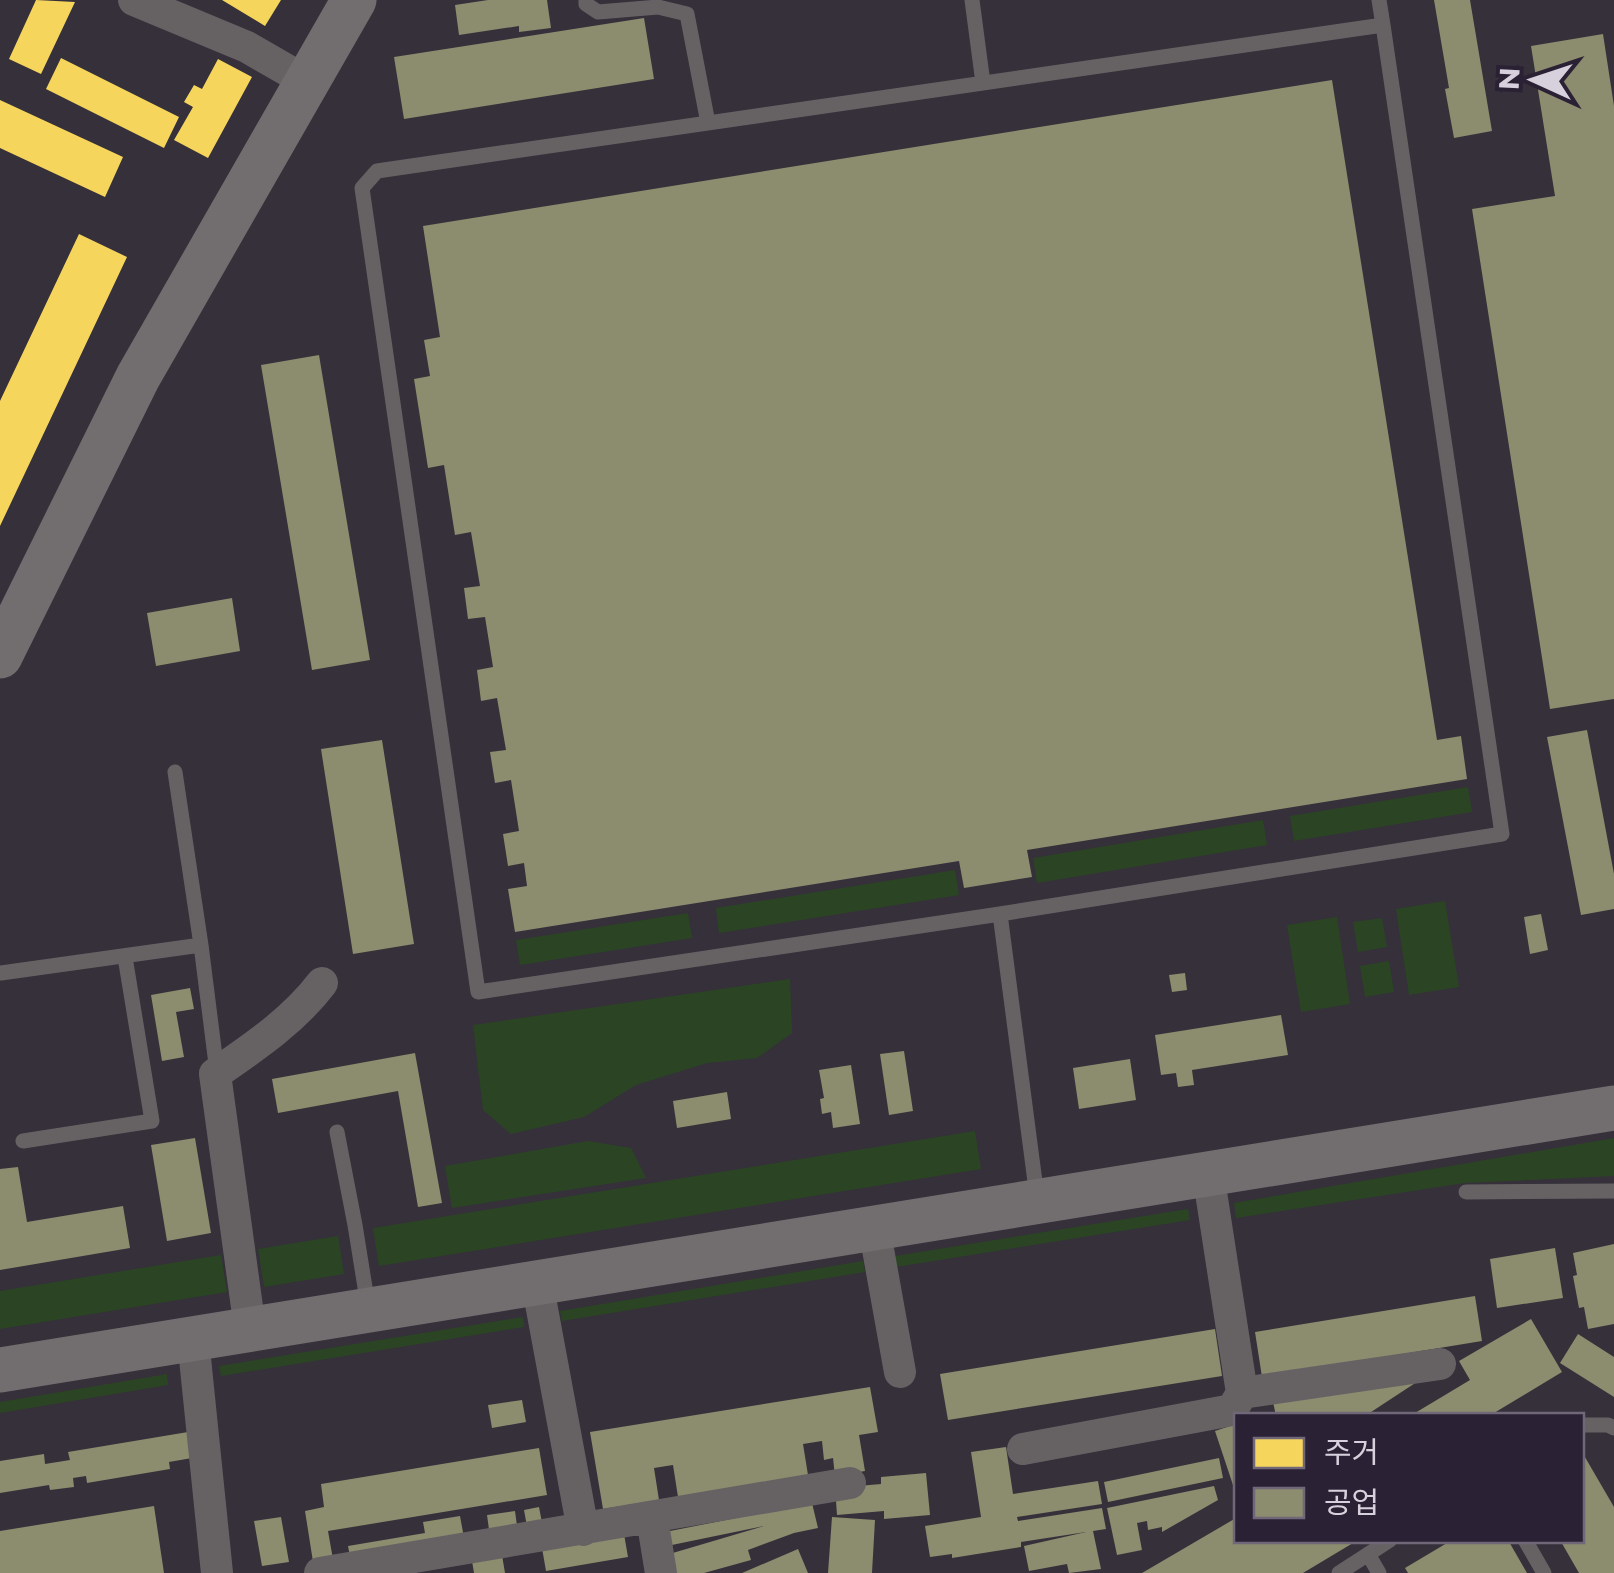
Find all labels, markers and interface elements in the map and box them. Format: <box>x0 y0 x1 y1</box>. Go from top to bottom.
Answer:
north arrow <box>1484 30 1584 130</box>
text: N <box>1491 67 1527 91</box>
legend <box>1234 1413 1584 1543</box>
text: 주거 <box>1324 1434 1379 1471</box>
text: 공업 <box>1324 1484 1379 1521</box>

